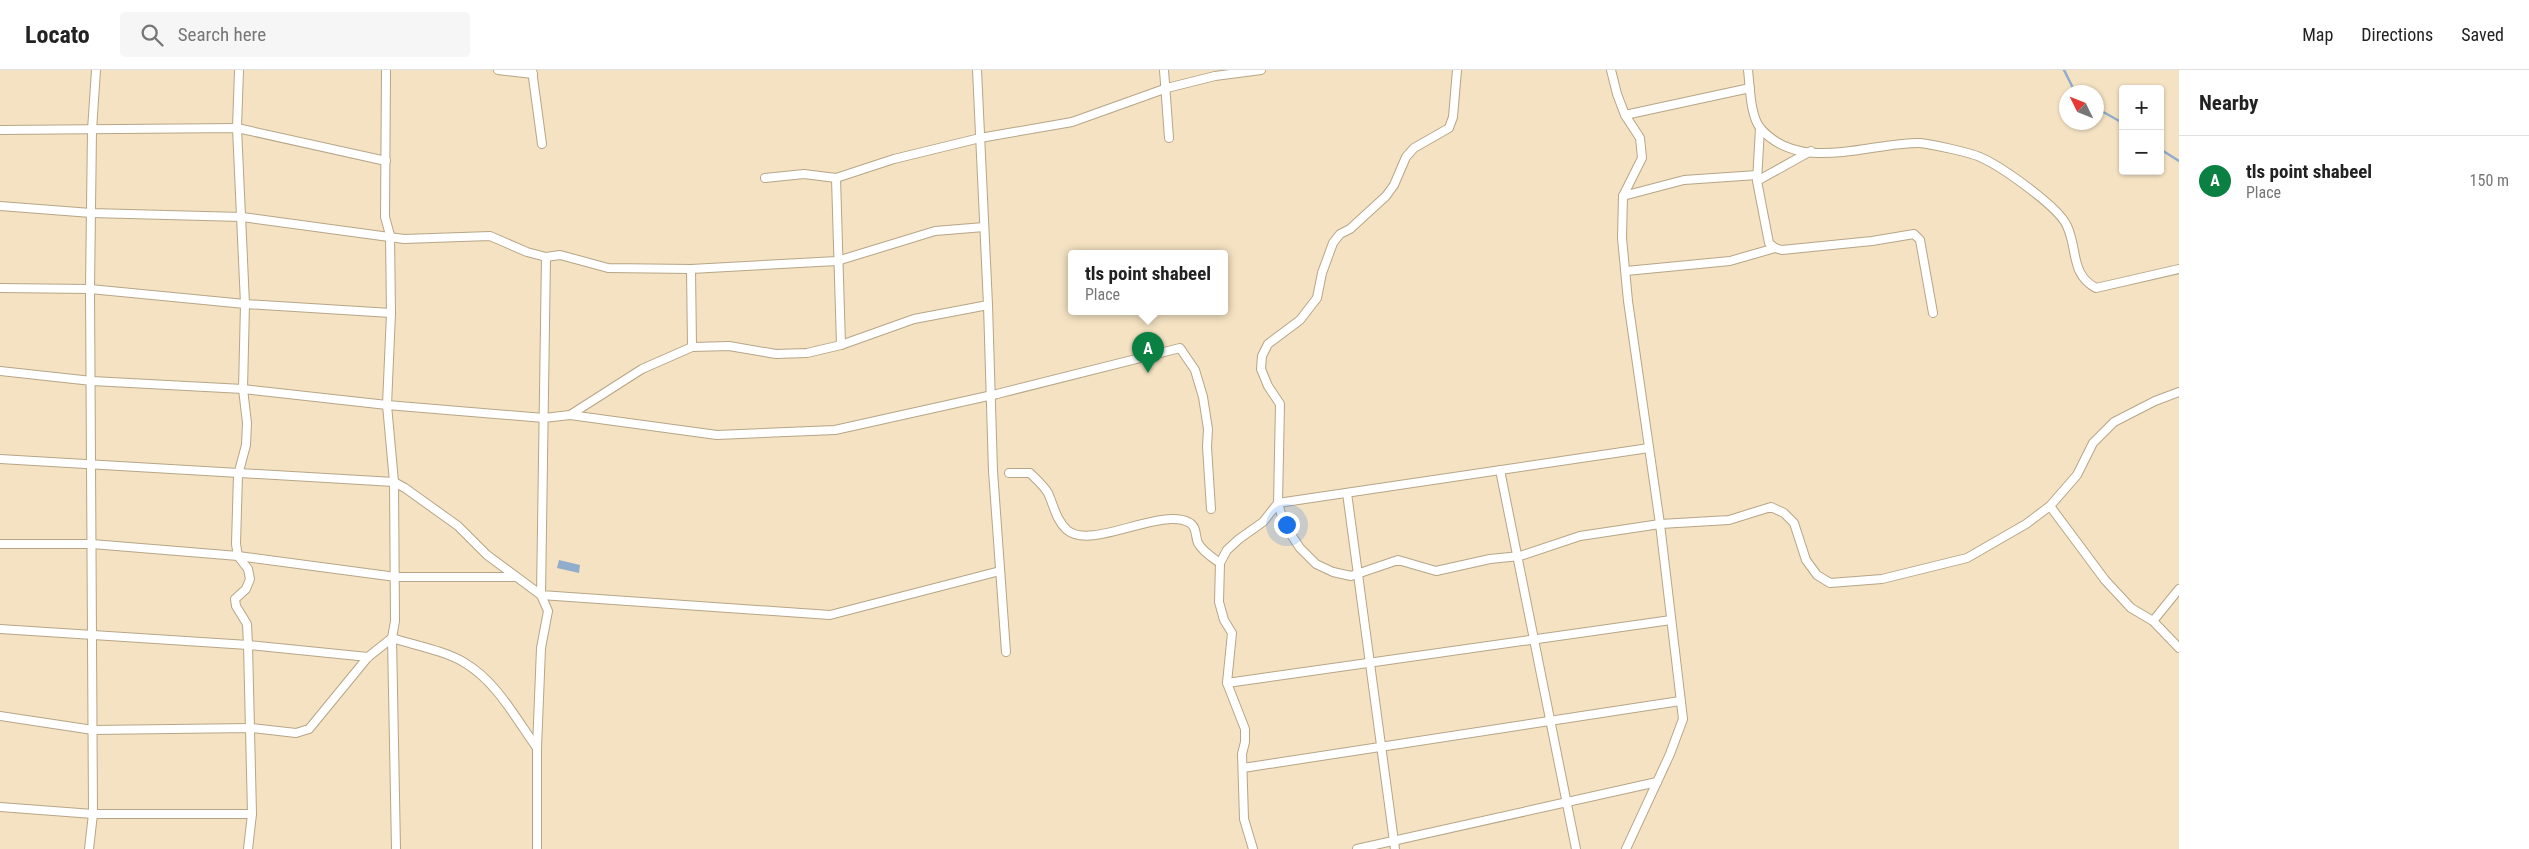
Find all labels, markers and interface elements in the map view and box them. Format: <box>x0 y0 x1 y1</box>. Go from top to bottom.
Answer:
search box <box>120 12 470 57</box>
text: Locato <box>25 21 90 49</box>
icon: search <box>138 21 166 49</box>
text: Search here <box>178 23 266 46</box>
text: Map <box>2302 24 2333 45</box>
text: Directions <box>2361 24 2433 45</box>
text: Saved <box>2461 24 2504 45</box>
north arrow <box>2059 85 2104 130</box>
map controls <box>2119 85 2164 175</box>
button: + <box>2119 85 2164 130</box>
text: Nearby <box>2199 91 2258 115</box>
button: − <box>2119 130 2164 175</box>
text: tls point shabeel <box>2246 160 2372 183</box>
text: A <box>2210 171 2220 190</box>
text: 150 m <box>2470 171 2509 190</box>
text: Place <box>2246 183 2281 202</box>
popup <box>1068 250 1228 315</box>
text: tls point shabeel <box>1085 262 1211 285</box>
text: Place <box>1085 285 1120 304</box>
pin: A <box>1132 332 1164 373</box>
your location <box>1274 512 1300 538</box>

